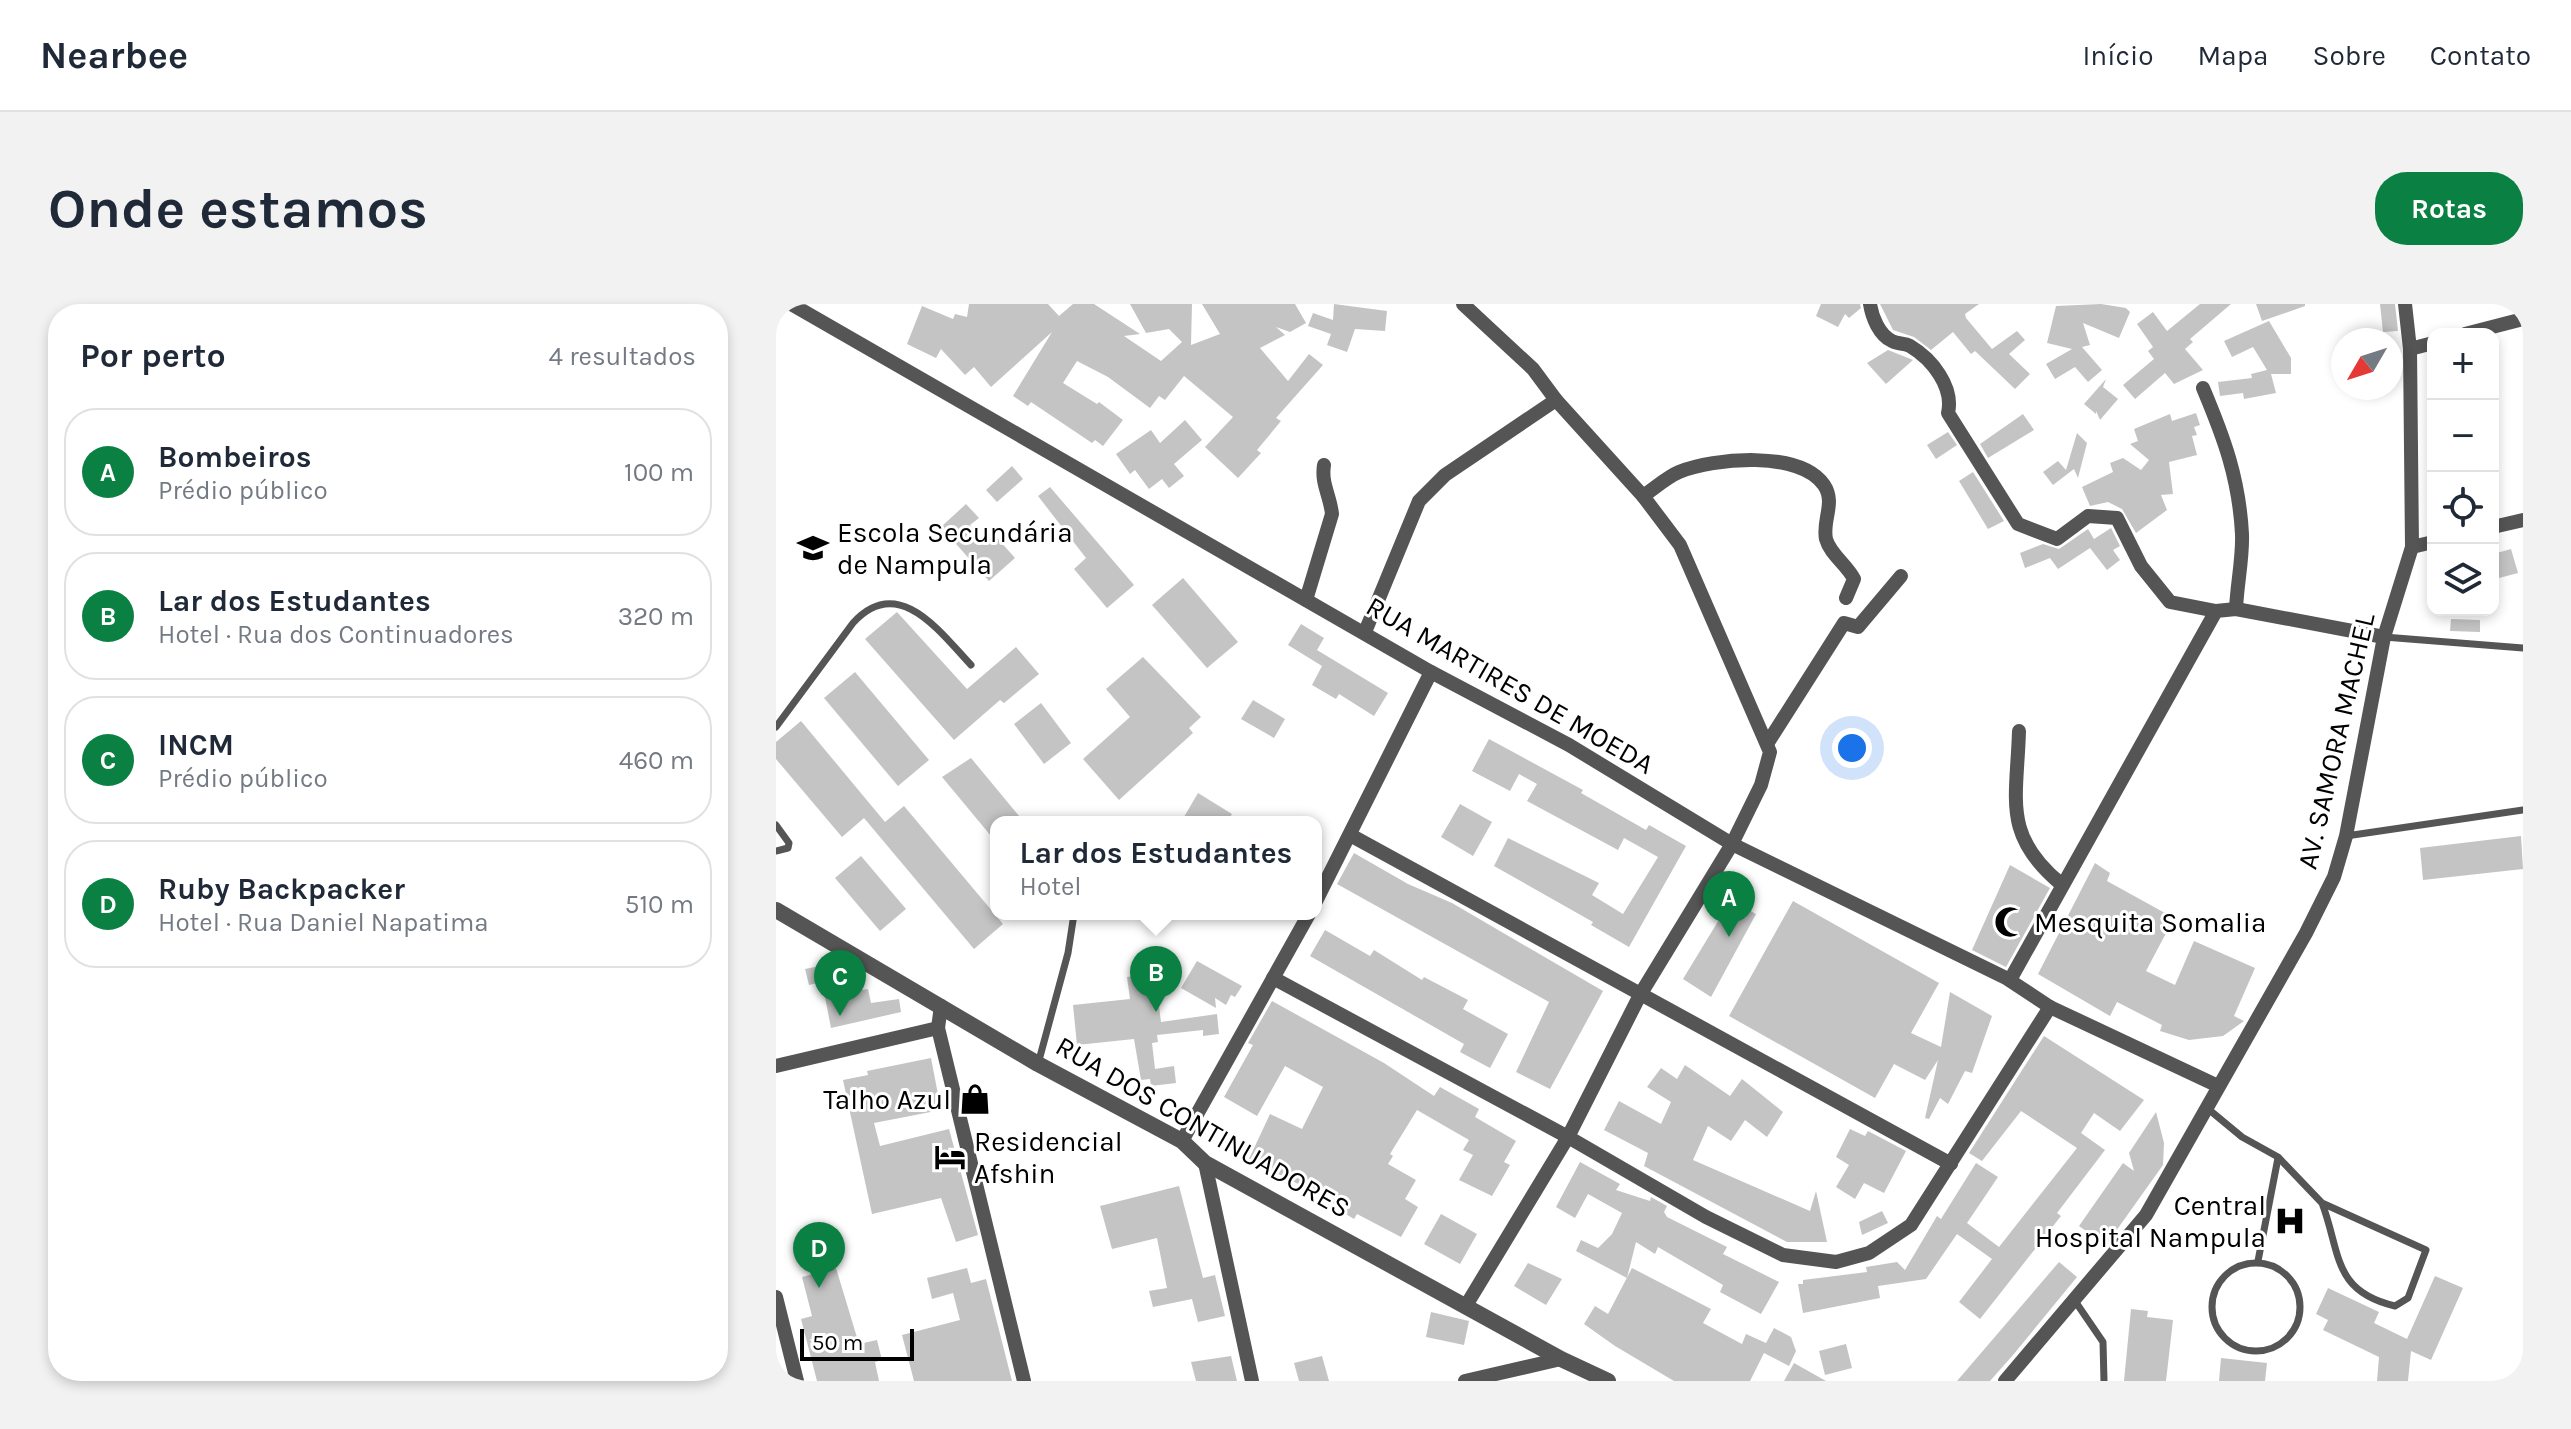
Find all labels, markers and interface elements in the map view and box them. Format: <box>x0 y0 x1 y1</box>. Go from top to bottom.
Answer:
text: Nearbee <box>40 33 188 78</box>
text: Início <box>2082 39 2154 72</box>
text: Mapa <box>2198 39 2269 72</box>
text: Sobre <box>2313 39 2386 72</box>
text: Contato <box>2430 39 2531 72</box>
button: Rotas <box>2375 172 2523 245</box>
text: Onde estamos <box>48 176 428 241</box>
north arrow <box>2331 328 2403 400</box>
map controls <box>2427 328 2499 616</box>
button: + <box>2427 328 2499 400</box>
text: Por perto <box>80 336 226 376</box>
text: 4 resultados <box>549 341 696 372</box>
button: − <box>2427 400 2499 472</box>
text: Bombeiros <box>158 439 312 475</box>
text: A <box>100 457 116 488</box>
text: 100 m <box>624 457 694 488</box>
button: locate <box>2427 472 2499 544</box>
text: Prédio público <box>158 475 328 506</box>
place label: Escola Secundária de Nampula <box>837 516 1073 581</box>
school or university icon: Escola Secundária de Nampula <box>796 531 830 565</box>
button: layers <box>2427 544 2499 616</box>
text: Lar dos Estudantes <box>158 583 431 619</box>
street label: RUA MARTIRES DE MOEDA <box>1360 589 1660 781</box>
text: B <box>100 601 116 632</box>
text: 320 m <box>618 601 694 632</box>
street label: AV. SAMORA MACHEL <box>2290 610 2382 872</box>
text: Hotel · Rua dos Continuadores <box>158 619 514 650</box>
text: INCM <box>158 727 234 763</box>
your location <box>1832 728 1872 768</box>
text: C <box>100 745 116 776</box>
text: 460 m <box>619 745 694 776</box>
text: Prédio público <box>158 763 328 794</box>
popup <box>990 816 1322 920</box>
text: Lar dos Estudantes <box>1020 835 1292 871</box>
text: Ruby Backpacker <box>158 871 405 907</box>
text: Hotel <box>1020 871 1082 902</box>
pin: A <box>1703 871 1755 937</box>
text: D <box>99 889 117 920</box>
text: 510 m <box>625 889 694 920</box>
mosque icon: Mesquita Somalia <box>1993 905 2027 939</box>
place label: Mesquita Somalia <box>2034 906 2267 939</box>
text: Hotel · Rua Daniel Napatima <box>158 907 489 938</box>
pin: B <box>1130 946 1182 1012</box>
pin: C <box>814 950 866 1016</box>
street label: RUA DOS CONTINUADORES <box>1050 1029 1356 1225</box>
shop icon: Talho Azul <box>958 1082 992 1116</box>
place label: Talho Azul <box>823 1083 951 1116</box>
place label: Residencial Afshin <box>974 1125 1123 1190</box>
hotel icon: Residencial Afshin <box>933 1140 967 1174</box>
place label: Central Hospital Nampula <box>2035 1189 2266 1254</box>
hospital icon: Central Hospital Nampula <box>2273 1204 2307 1238</box>
pin: D <box>793 1222 845 1288</box>
scale bar <box>800 1325 914 1361</box>
text: 50 m <box>812 1330 863 1356</box>

